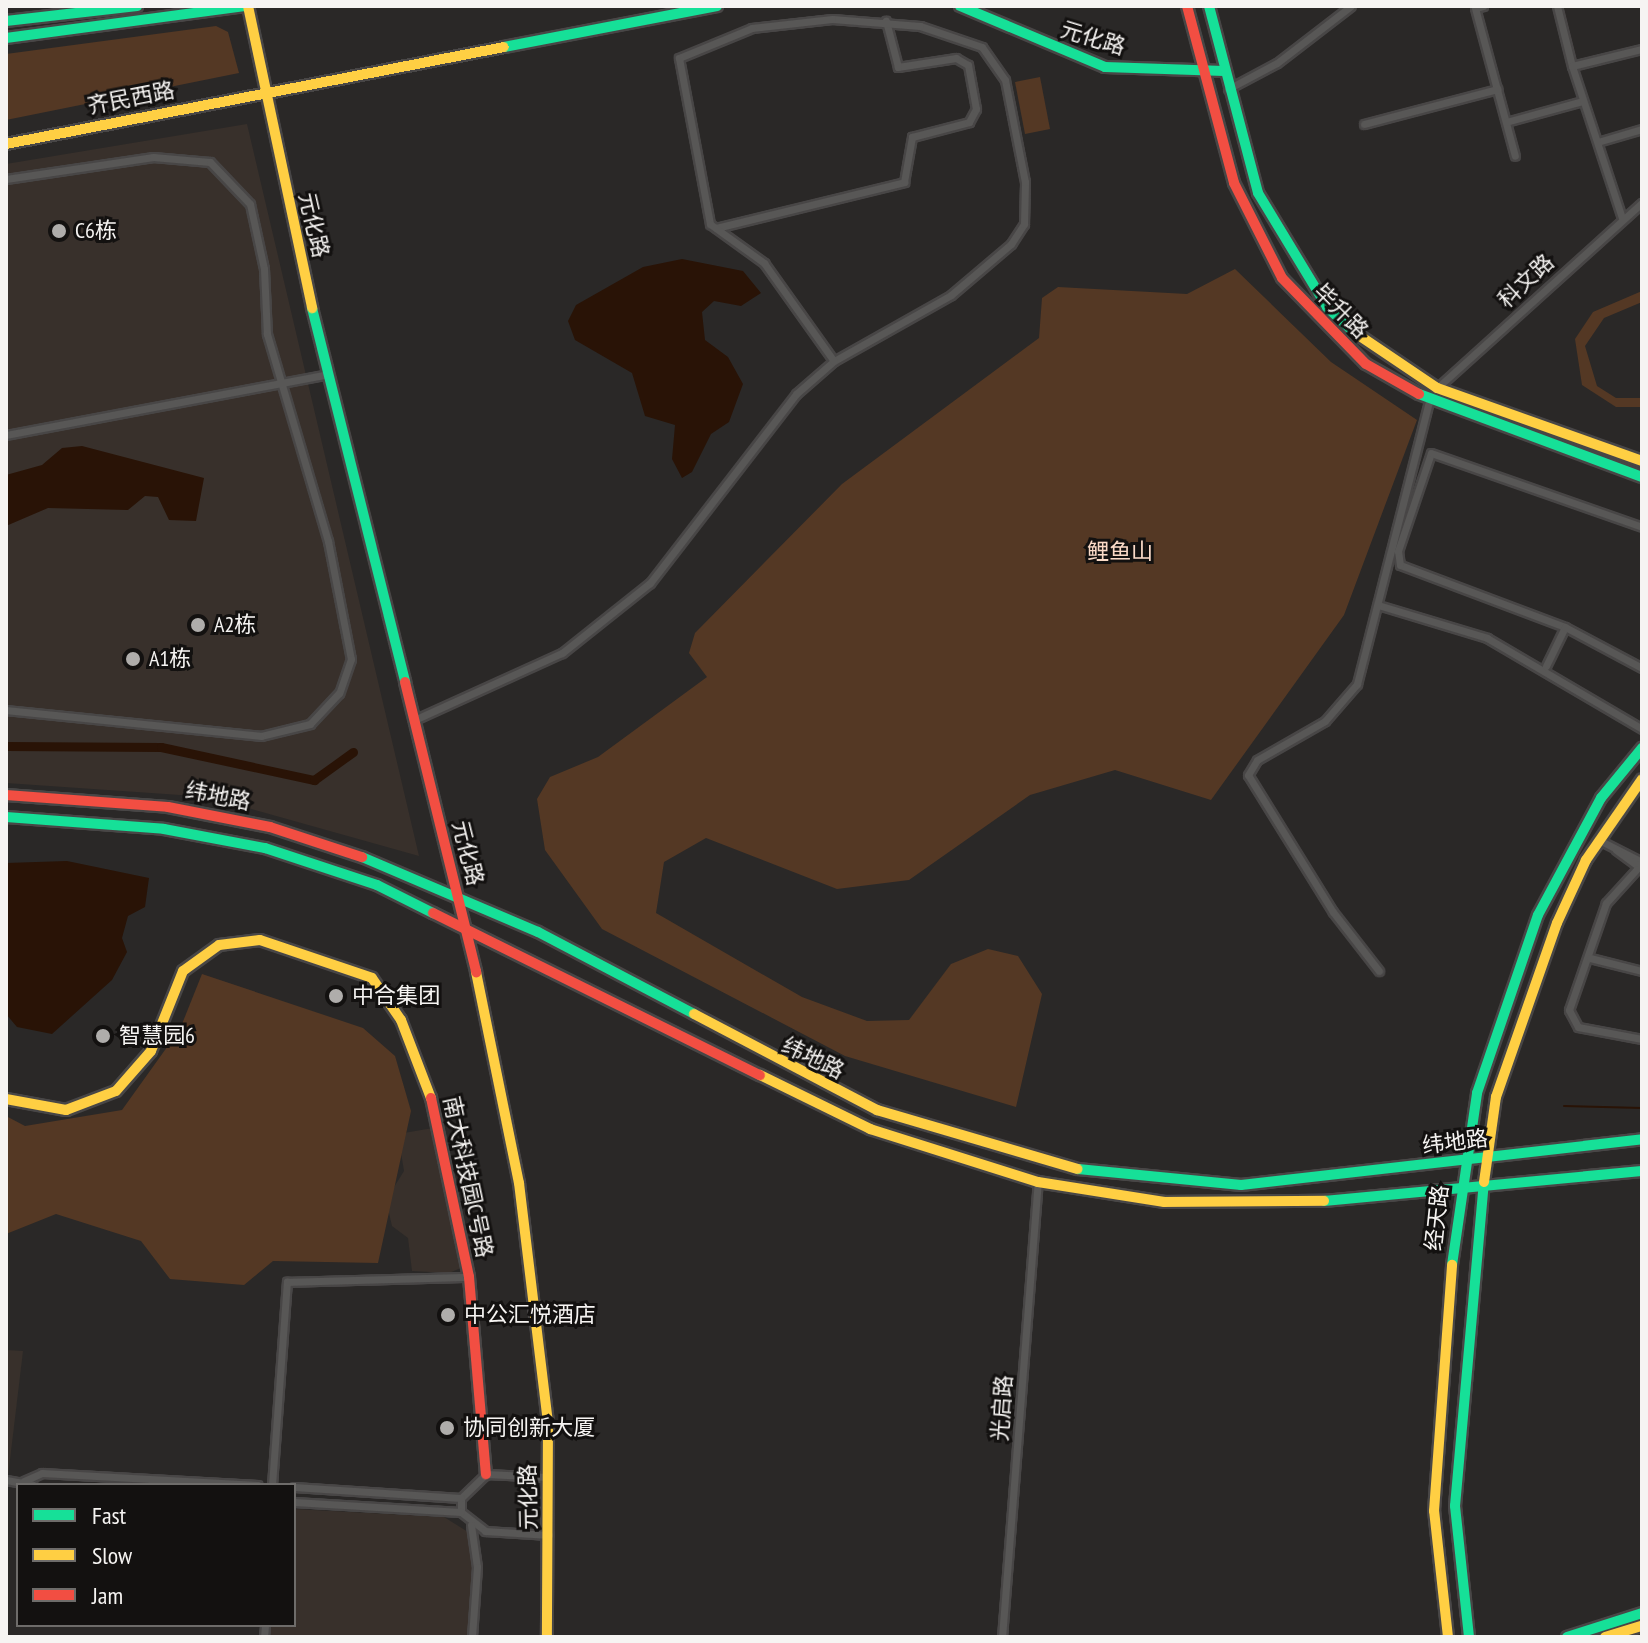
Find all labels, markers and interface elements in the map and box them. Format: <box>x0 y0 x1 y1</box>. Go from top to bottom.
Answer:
street label: 元化路 <box>1058 16 1128 60</box>
street label: 齐民西路 <box>85 77 177 119</box>
street label: 元化路 <box>294 190 334 260</box>
place label: C6栋 <box>75 218 117 244</box>
marker: C6栋 <box>50 222 68 240</box>
street label: 科文路 <box>1493 249 1559 313</box>
street label: 毕升路 <box>1308 278 1374 344</box>
park label: 鲤鱼山 <box>1087 539 1153 565</box>
place label: A2栋 <box>214 612 256 638</box>
marker: A2栋 <box>189 616 207 634</box>
place label: A1栋 <box>149 646 191 672</box>
marker: A1栋 <box>124 650 142 668</box>
street label: 纬地路 <box>183 777 253 815</box>
street label: 元化路 <box>447 818 489 888</box>
place label: 中合集团 <box>352 983 440 1009</box>
marker: 中合集团 <box>327 987 345 1005</box>
place label: 智慧园6 <box>119 1023 195 1049</box>
marker: 智慧园6 <box>94 1027 112 1045</box>
street label: 纬地路 <box>778 1032 848 1084</box>
street label: 南大科技园C号路 <box>438 1094 498 1260</box>
street label: 纬地路 <box>1421 1125 1489 1159</box>
street label: 经天路 <box>1420 1184 1454 1252</box>
place label: 中公汇悦酒店 <box>464 1302 596 1328</box>
marker: 中公汇悦酒店 <box>439 1306 457 1324</box>
street label: 光启路 <box>987 1374 1017 1442</box>
place label: 协同创新大厦 <box>463 1415 595 1441</box>
marker: 协同创新大厦 <box>438 1419 456 1437</box>
street label: 元化路 <box>514 1464 542 1530</box>
legend <box>16 1483 296 1627</box>
text: Fast <box>92 1500 126 1531</box>
text: Slow <box>92 1540 132 1571</box>
text: Jam <box>92 1580 123 1611</box>

